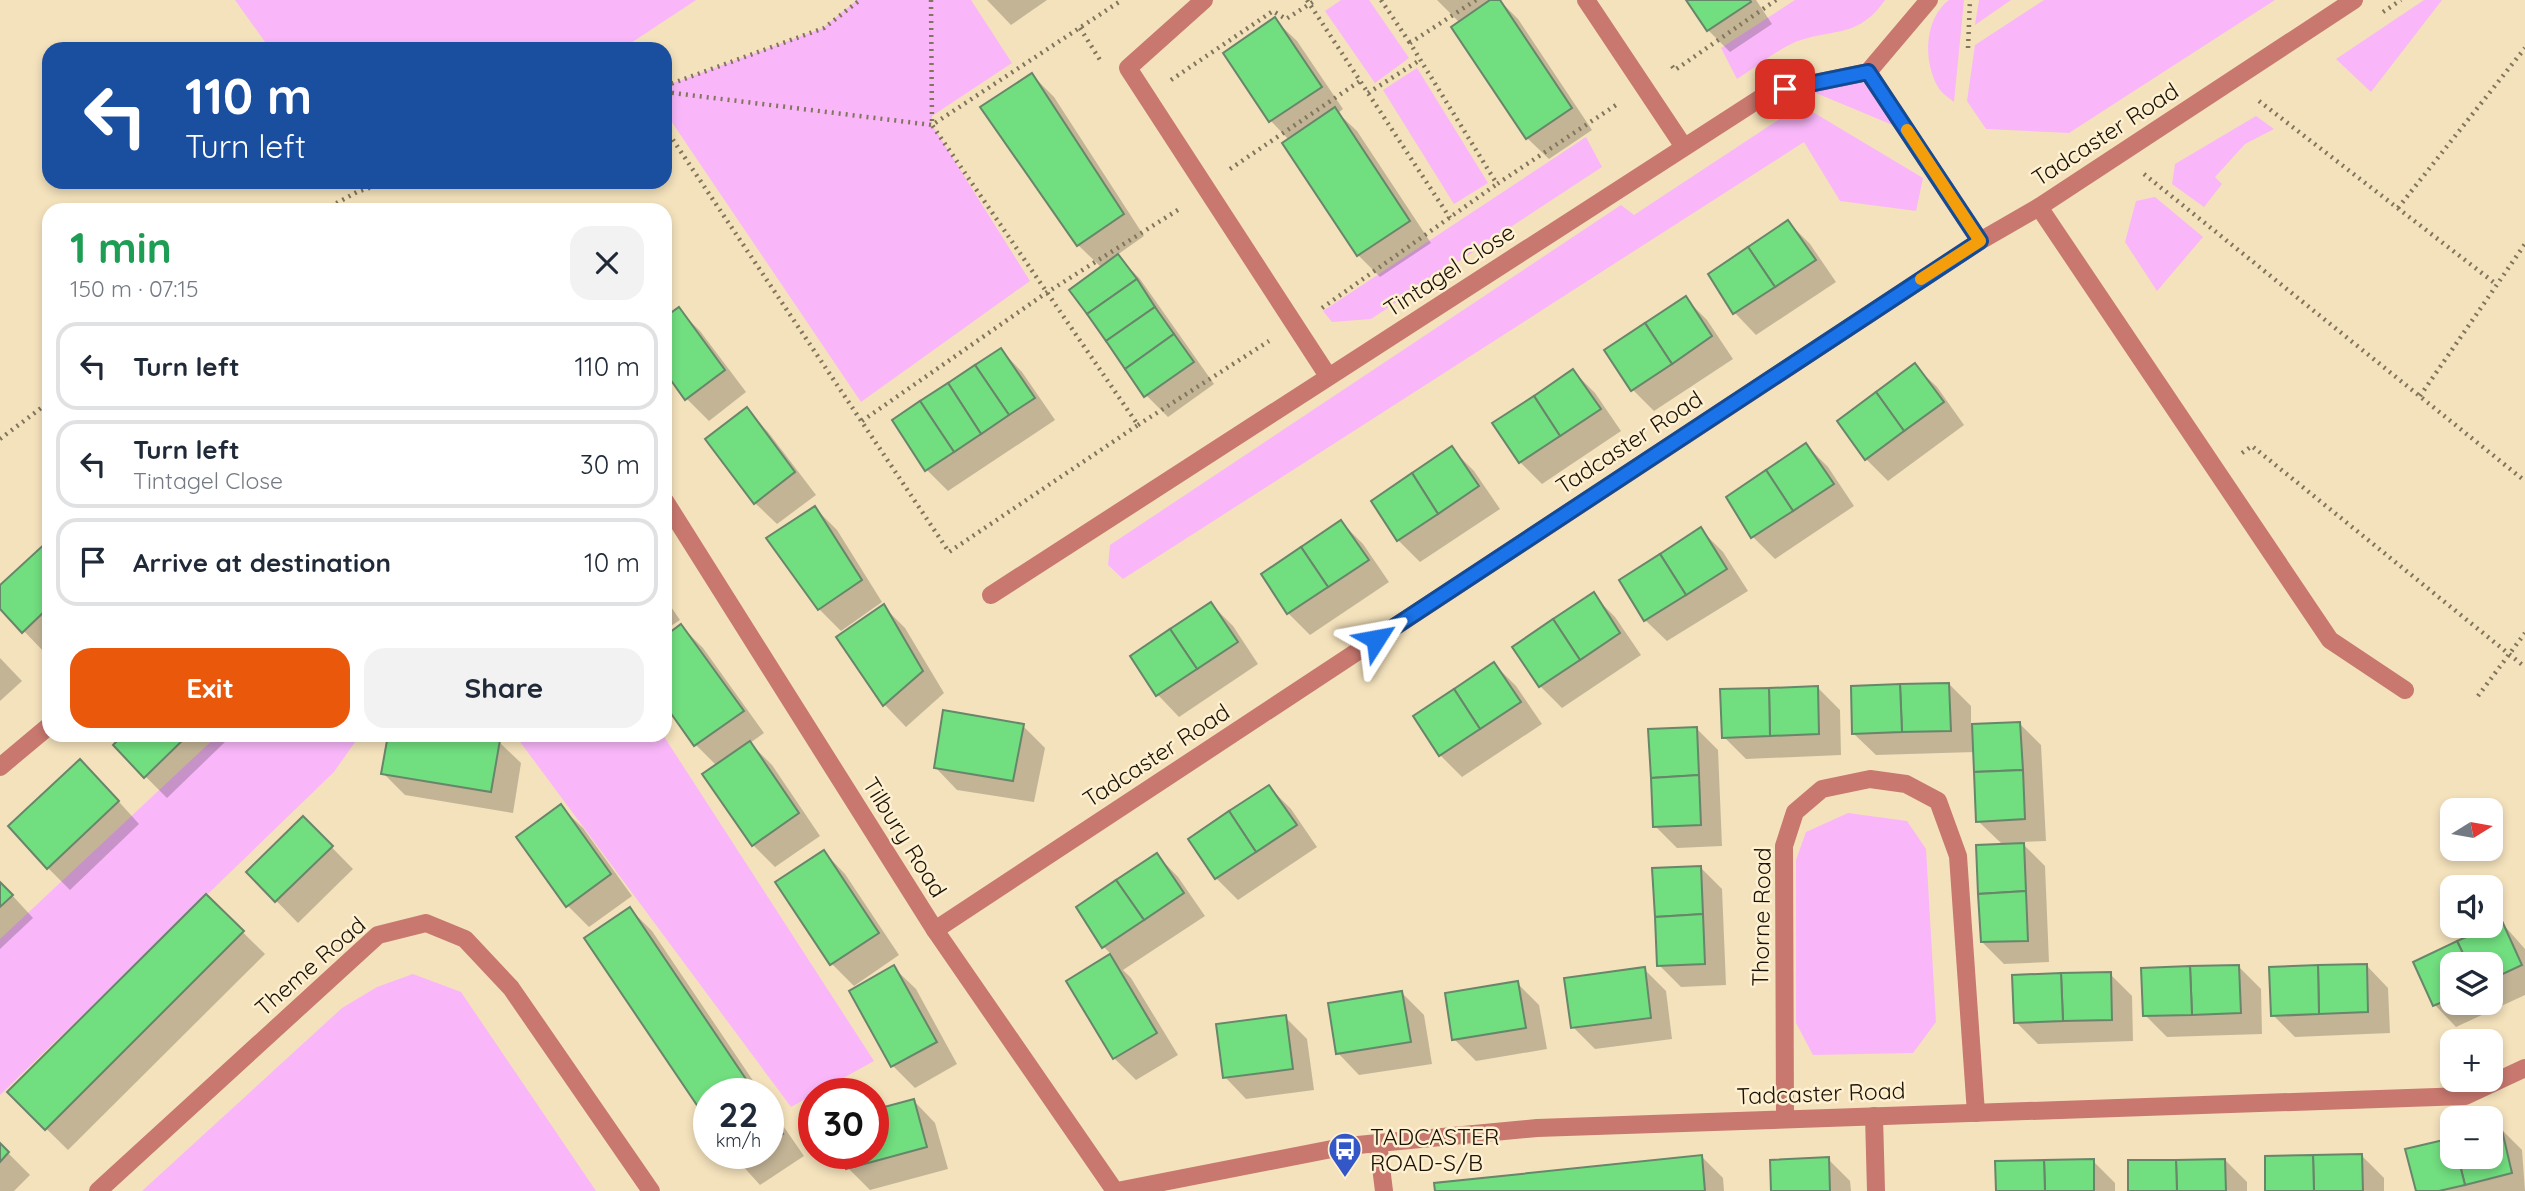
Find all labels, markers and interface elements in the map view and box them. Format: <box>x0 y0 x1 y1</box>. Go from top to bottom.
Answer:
pin <box>1755 59 1815 119</box>
text: 110 m <box>185 65 312 126</box>
icon: left <box>70 70 161 161</box>
icon: arrive <box>1766 70 1804 108</box>
street label: Tadcaster Road <box>2026 76 2184 192</box>
text: Turn left <box>185 126 306 166</box>
street label: Tintagel Close <box>1378 217 1520 323</box>
text: 1 min <box>70 221 172 274</box>
button: close <box>570 226 644 300</box>
text: 150 m · 07:15 <box>70 274 199 303</box>
icon: left <box>74 347 112 385</box>
text: Turn left <box>133 350 240 383</box>
text: 110 m <box>574 350 640 383</box>
street label: Tadcaster Road <box>1550 384 1708 500</box>
text: Turn left <box>133 433 240 466</box>
icon: left <box>74 445 112 483</box>
text: 30 m <box>580 448 640 481</box>
text: Tintagel Close <box>133 466 283 495</box>
icon: arrive <box>74 543 112 581</box>
text: Arrive at destination <box>133 546 391 579</box>
text: 10 m <box>584 546 640 579</box>
position arrow <box>1339 602 1413 676</box>
button: Exit <box>70 648 350 728</box>
button: Share <box>364 648 644 728</box>
street label: Tadcaster Road <box>1077 697 1235 813</box>
street label: Tilbury Road <box>857 771 953 903</box>
north arrow <box>2440 798 2502 861</box>
map controls <box>2440 798 2503 1169</box>
street label: Thorne Road <box>1745 847 1777 987</box>
button: sound <box>2440 875 2503 938</box>
street label: Theme Road <box>249 910 371 1022</box>
button: layers <box>2440 952 2503 1015</box>
button: + <box>2440 1029 2503 1092</box>
street label: Tadcaster Road <box>1736 1076 1906 1110</box>
speed limit sign: 30 <box>798 1078 889 1169</box>
text: 22 <box>719 1092 758 1136</box>
button: − <box>2440 1106 2503 1169</box>
place label: TADCASTER ROAD-S/B <box>1370 1122 1499 1177</box>
text: km/h <box>716 1129 761 1152</box>
bus stop icon: TADCASTER ROAD-S/B <box>1326 1130 1364 1179</box>

